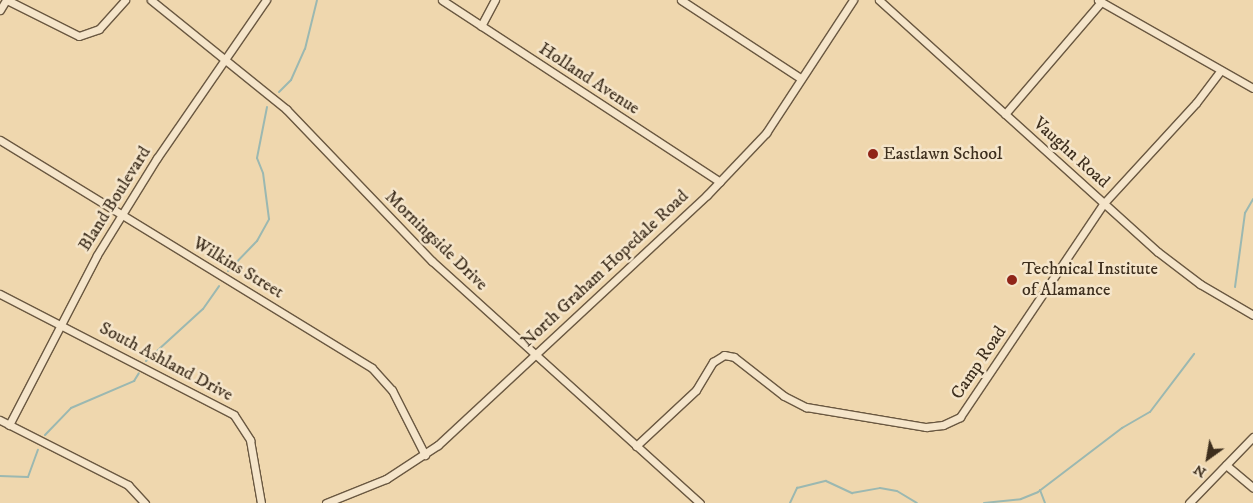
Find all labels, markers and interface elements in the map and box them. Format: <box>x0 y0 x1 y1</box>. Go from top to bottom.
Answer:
street label: Holland Avenue <box>534 38 644 120</box>
street label: Vaughn Road <box>1028 113 1114 193</box>
street label: Bland Boulevard <box>74 143 156 255</box>
place label: Eastlawn School <box>883 143 1002 165</box>
marker: Eastlawn School <box>867 148 879 160</box>
street label: Morningside Drive <box>380 186 492 296</box>
street label: North Graham Hopedale Road <box>517 186 693 352</box>
street label: Wilkins Street <box>189 232 287 304</box>
place label: Technical Institute of Alamance <box>1022 259 1158 302</box>
marker: Technical Institute of Alamance <box>1006 274 1018 286</box>
street label: South Ashland Drive <box>96 318 236 406</box>
street label: Camp Road <box>947 322 1011 404</box>
north arrow <box>1183 433 1233 483</box>
text: N <box>1190 460 1210 481</box>

